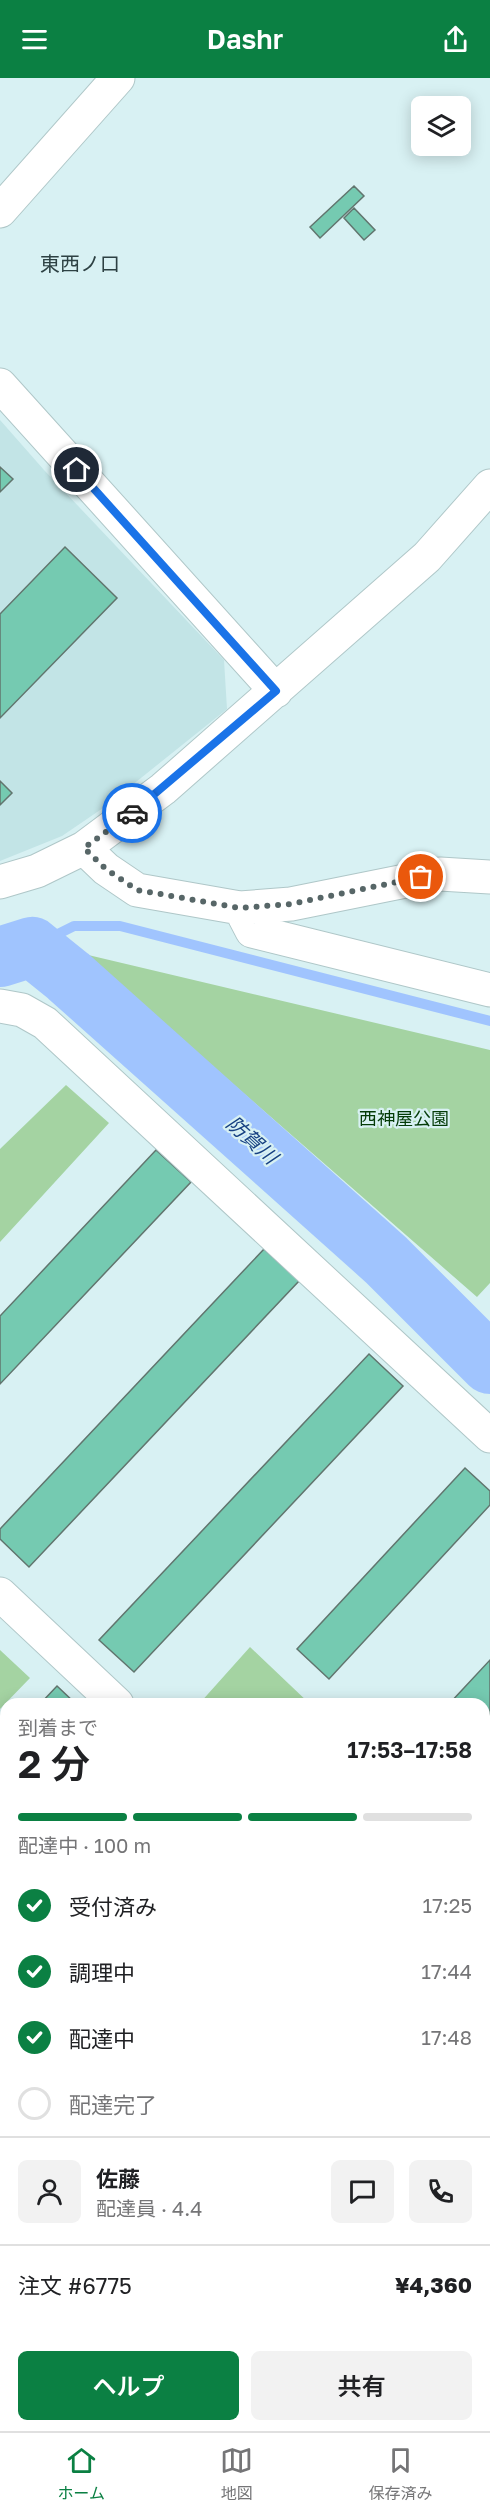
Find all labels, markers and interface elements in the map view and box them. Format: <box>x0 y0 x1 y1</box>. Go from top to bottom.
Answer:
icon: menu <box>18 23 51 56</box>
text: Dashr <box>207 23 283 55</box>
icon: share <box>439 23 472 56</box>
map controls <box>411 96 471 156</box>
button: layers <box>411 96 471 156</box>
district label: 東西ノ口 <box>40 251 120 275</box>
pin <box>51 444 102 495</box>
icon: home <box>60 453 93 486</box>
courier <box>102 783 162 843</box>
icon: car <box>116 797 149 830</box>
pin <box>395 851 446 902</box>
icon: bag <box>404 860 437 893</box>
park label: 西神屋公園 <box>359 1107 449 1129</box>
water label: 防賀川 <box>222 1110 284 1170</box>
text: 到着まで <box>18 1715 98 1739</box>
text: 17:53–17:58 <box>347 1736 472 1763</box>
text: 2 分 <box>18 1740 90 1787</box>
text: 配達中 · 100 m <box>18 1833 151 1857</box>
icon: check <box>18 1889 51 1922</box>
text: 受付済み <box>69 1893 157 1920</box>
text: 17:25 <box>423 1893 472 1917</box>
icon: check <box>18 1955 51 1988</box>
text: 調理中 <box>69 1959 135 1986</box>
text: 17:44 <box>421 1959 472 1983</box>
icon: check <box>18 2021 51 2054</box>
text: 配達中 <box>69 2025 135 2052</box>
text: 17:48 <box>421 2025 472 2049</box>
text: 配達完了 <box>69 2091 157 2118</box>
button: person <box>18 2160 81 2223</box>
button: chat <box>331 2160 394 2223</box>
button: phone <box>409 2160 472 2223</box>
text: 佐藤 <box>96 2165 140 2192</box>
text: 配達員 · 4.4 <box>96 2196 202 2220</box>
text: ¥4,360 <box>395 2271 472 2298</box>
text: 注文 #6775 <box>18 2272 132 2299</box>
button: ヘルプ <box>18 2351 239 2420</box>
button: 共有 <box>251 2351 472 2420</box>
tab: ホーム <box>58 2444 105 2504</box>
tab: 地図 <box>220 2444 253 2504</box>
tab: 保存済み <box>368 2444 432 2504</box>

